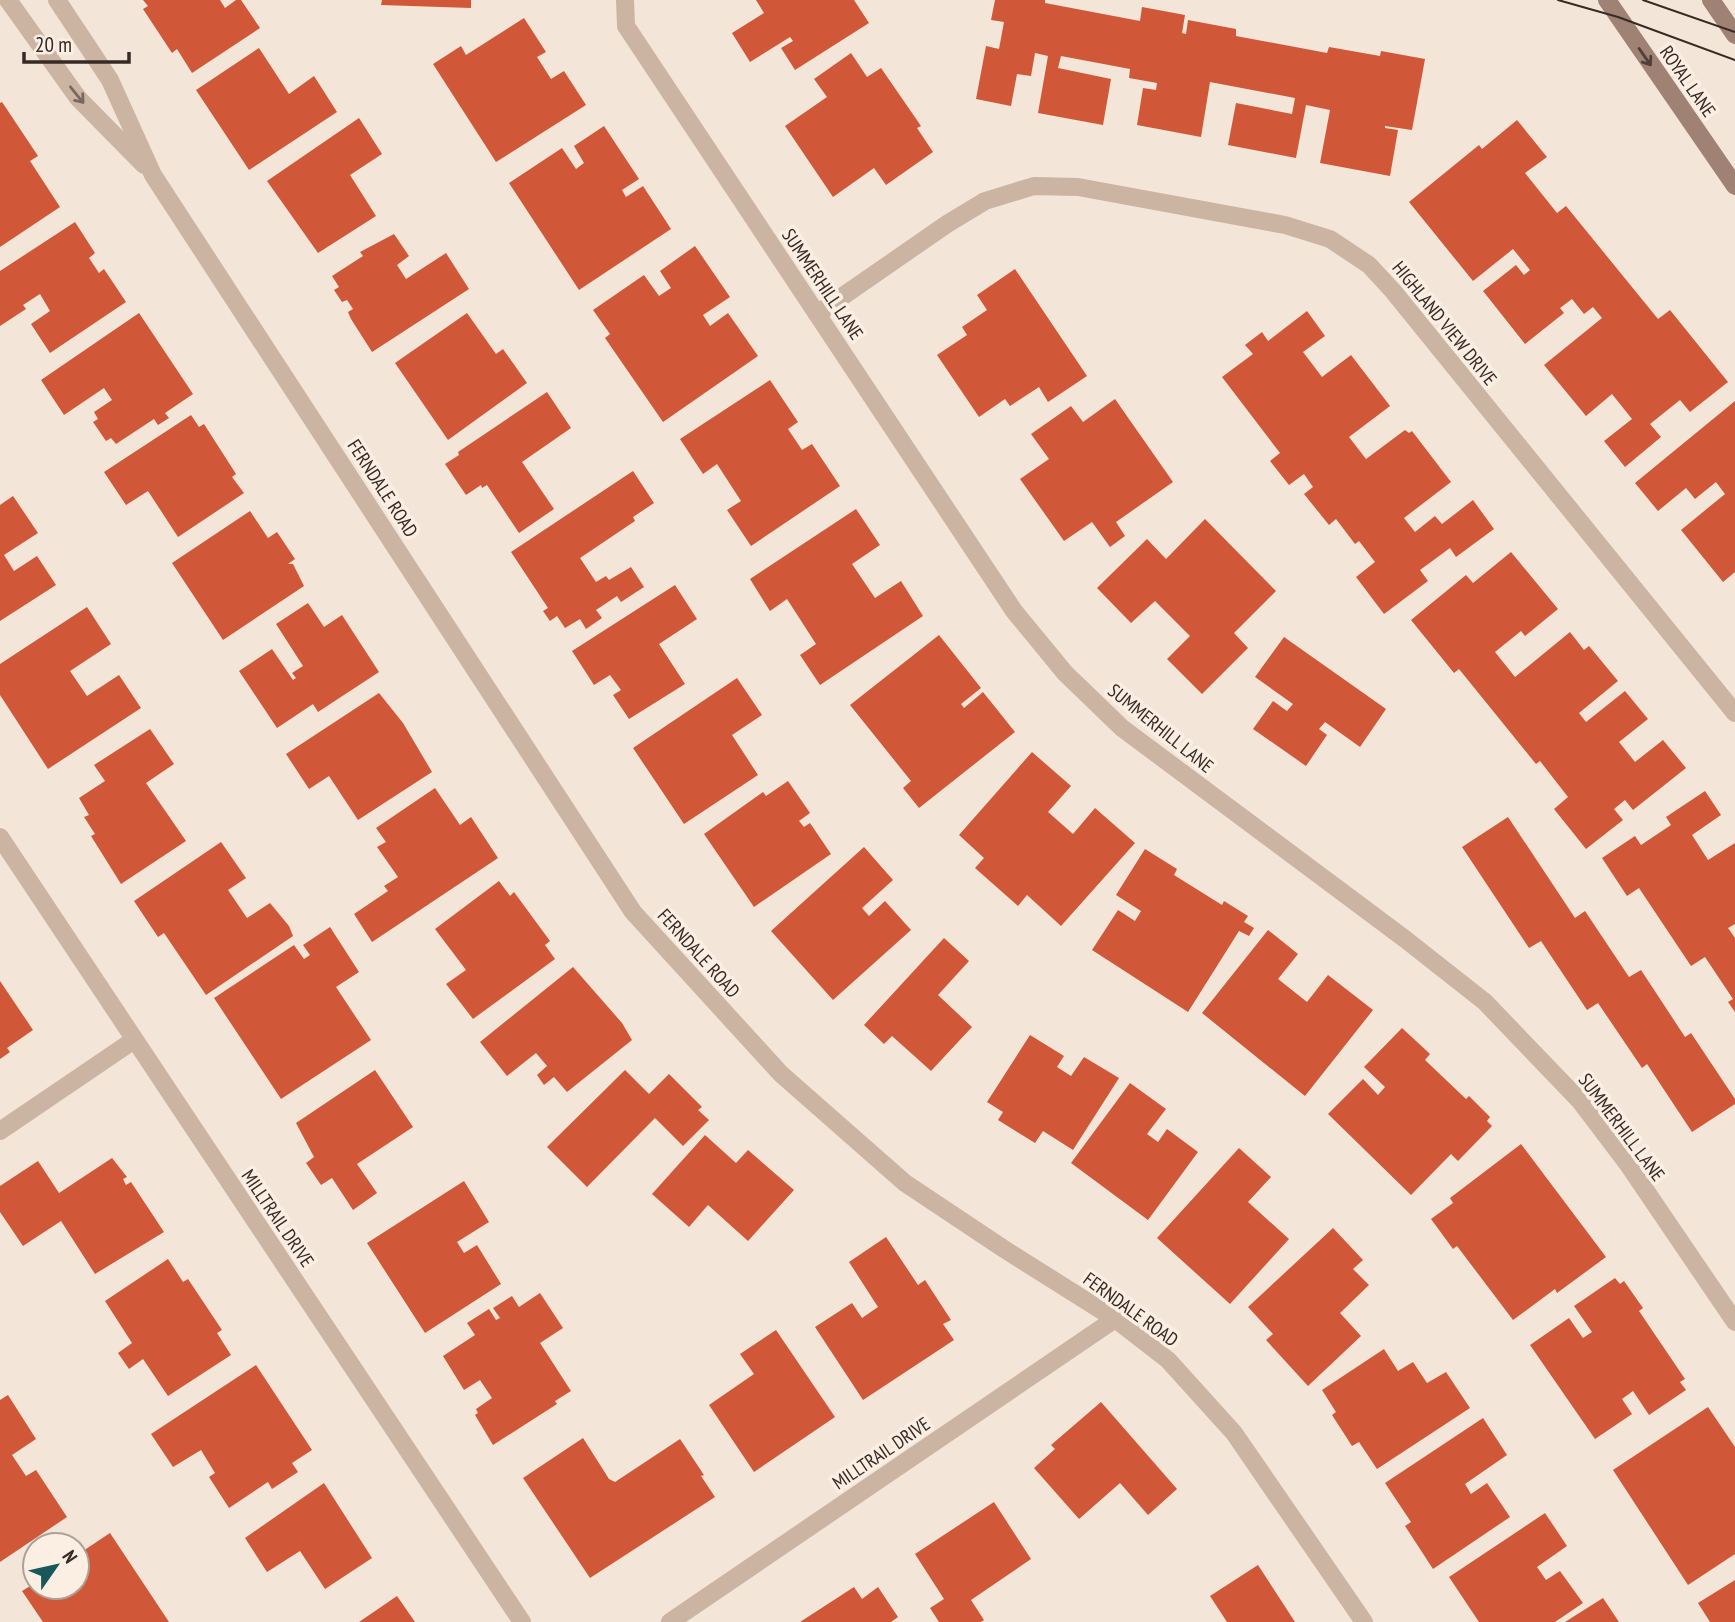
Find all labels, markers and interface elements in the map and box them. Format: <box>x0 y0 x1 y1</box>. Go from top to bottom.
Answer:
scale bar <box>24 21 130 65</box>
text: 20 m <box>35 31 72 58</box>
street label: ROYAL LANE <box>1655 41 1721 121</box>
one-way arrow <box>1638 47 1652 66</box>
one-way arrow <box>69 85 85 103</box>
street label: SUMMERHILL LANE <box>777 224 869 344</box>
street label: HIGHLAND VIEW DRIVE <box>1387 256 1503 390</box>
street label: FERNDALE ROAD <box>343 435 423 541</box>
street label: SUMMERHILL LANE <box>1103 678 1219 778</box>
street label: FERNDALE ROAD <box>653 904 745 1002</box>
street label: SUMMERHILL LANE <box>1574 1068 1670 1186</box>
street label: MILLTRAIL DRIVE <box>237 1165 319 1271</box>
street label: FERNDALE ROAD <box>1079 1267 1183 1352</box>
street label: MILLTRAIL DRIVE <box>828 1412 934 1494</box>
north arrow <box>21 1531 91 1601</box>
text: N <box>57 1546 83 1567</box>

